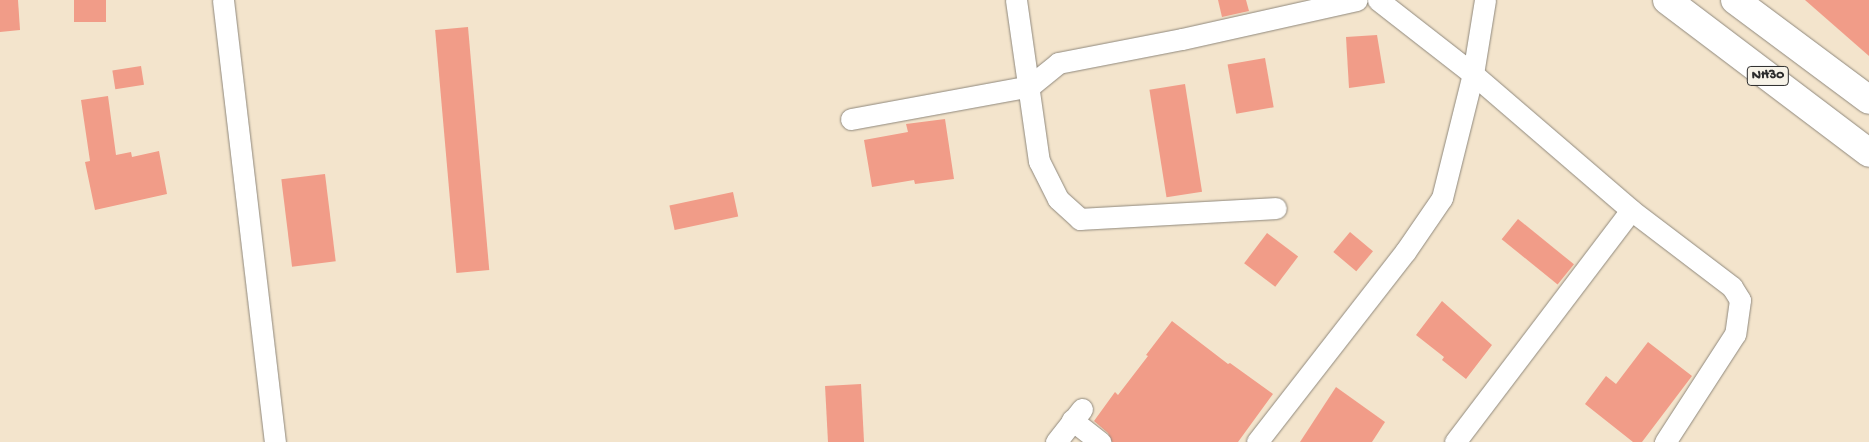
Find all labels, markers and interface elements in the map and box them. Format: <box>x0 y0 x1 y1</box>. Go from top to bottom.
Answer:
road number: NH30 <box>1747 64 1789 88</box>

